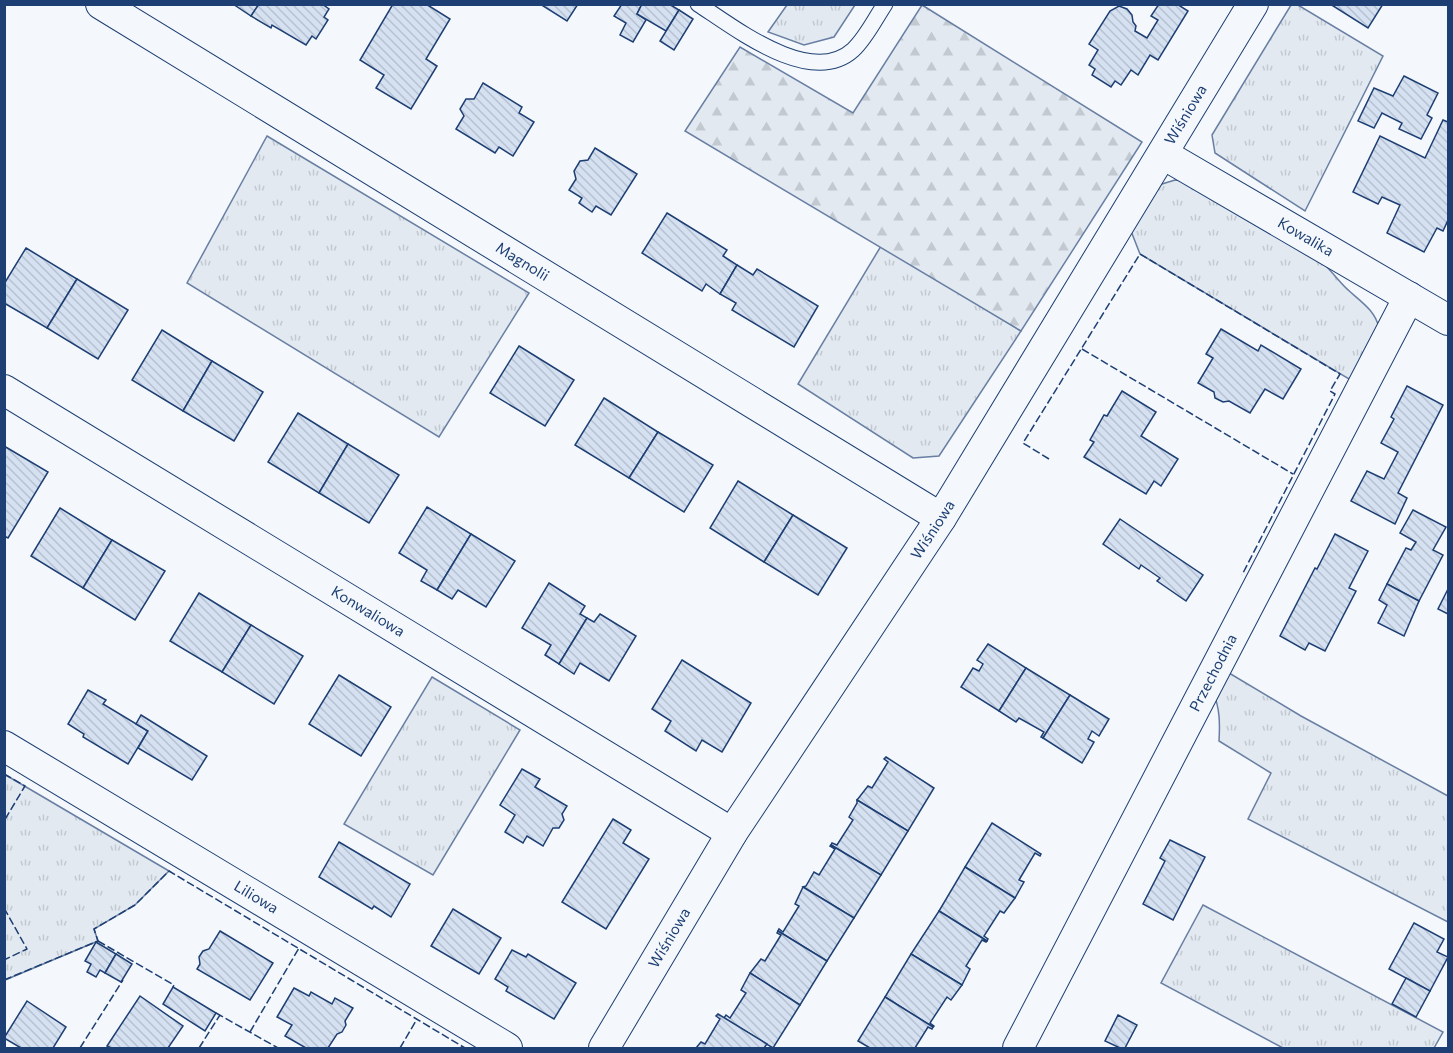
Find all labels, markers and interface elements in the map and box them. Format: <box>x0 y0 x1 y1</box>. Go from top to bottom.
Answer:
street label: Wiśniowa <box>1160 81 1210 147</box>
street label: Kowalika <box>1275 213 1337 259</box>
street label: Magnolii <box>493 238 553 284</box>
street label: Wiśniowa <box>906 496 958 562</box>
street label: Konwaliowa <box>328 581 408 640</box>
street label: Przechodnia <box>1185 631 1240 714</box>
street label: Liliowa <box>231 876 282 917</box>
street label: Wiśniowa <box>644 904 693 971</box>

